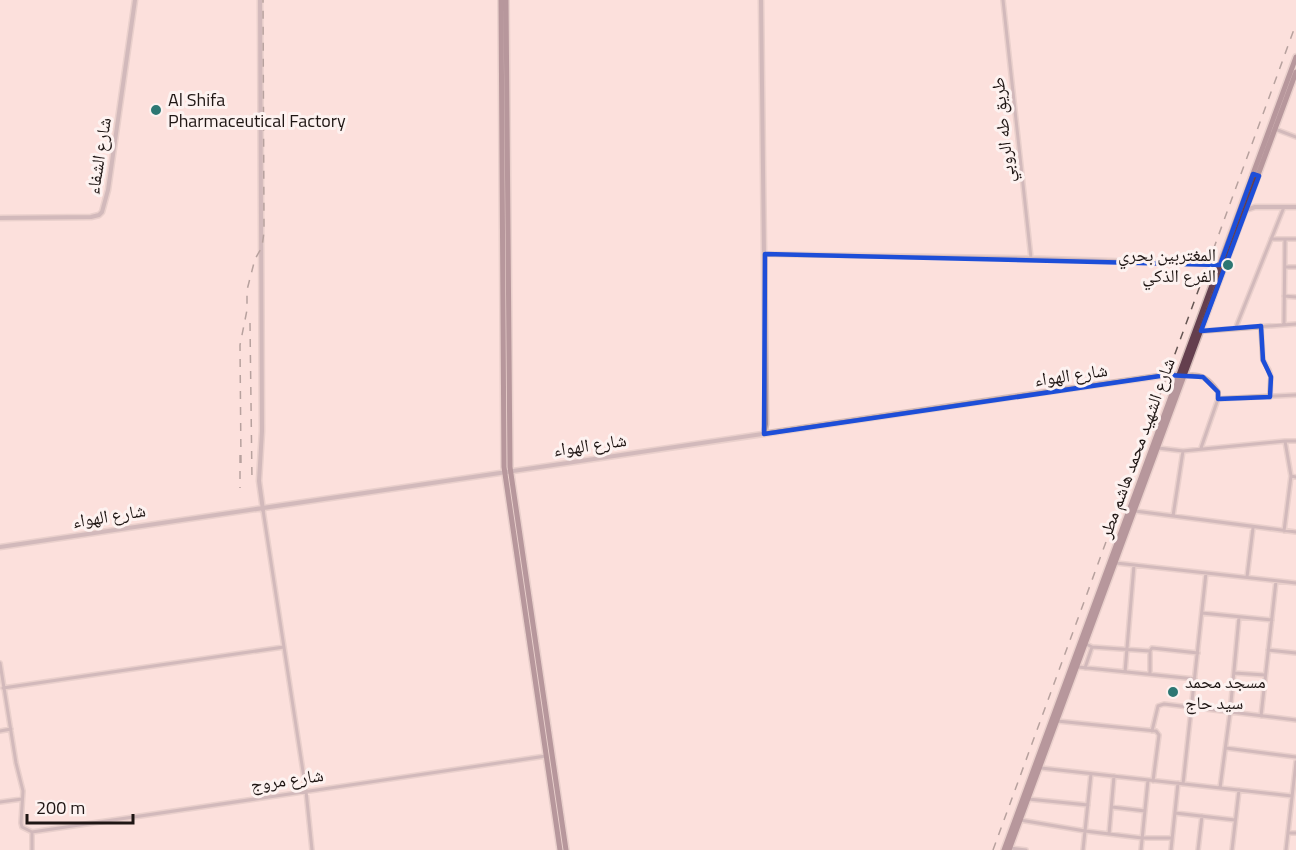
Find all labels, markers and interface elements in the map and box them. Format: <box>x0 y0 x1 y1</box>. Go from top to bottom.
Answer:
street label: طريق طه الروبي <box>984 76 1023 184</box>
place label: Al Shifa Pharmaceutical Factory <box>168 86 346 134</box>
marker: Al Shifa Pharmaceutical Factory <box>149 103 163 117</box>
street label: شارع الشفاء <box>79 115 118 196</box>
place label: المغتربين بحري الفرع الذكي <box>1118 241 1216 291</box>
marker: المغتربين بحري الفرع الذكي <box>1221 258 1235 272</box>
street label: شارع الشهيد محمد هاشم مطر <box>1091 354 1182 543</box>
street label: شارع الهواء <box>1033 356 1109 393</box>
street label: شارع الهواء <box>552 426 628 463</box>
street label: شارع الهواء <box>70 496 147 535</box>
place label: مسجد محمد سيد حاج <box>1185 668 1266 716</box>
marker: مسجد محمد سيد حاج <box>1166 685 1180 699</box>
street label: شارع مروج <box>249 761 325 798</box>
scale bar <box>27 787 134 825</box>
text: 200 m <box>36 794 85 821</box>

